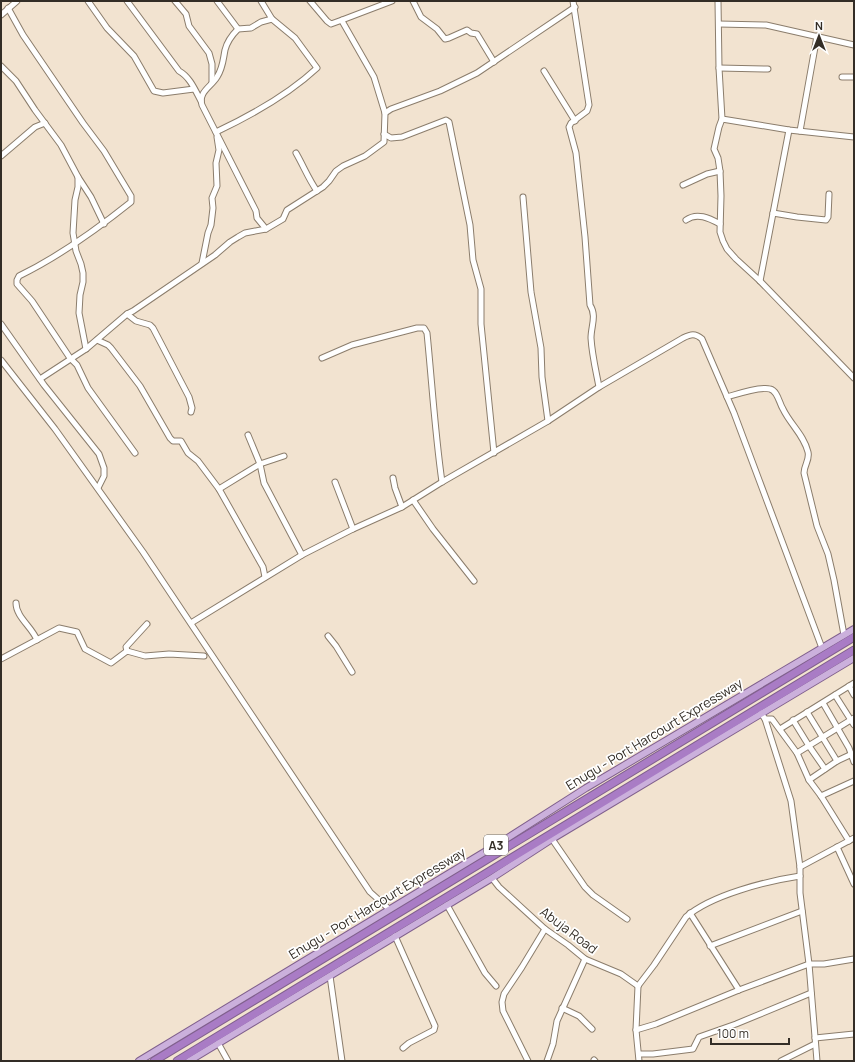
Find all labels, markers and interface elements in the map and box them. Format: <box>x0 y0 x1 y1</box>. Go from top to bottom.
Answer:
north arrow <box>799 16 839 56</box>
text: N <box>815 18 823 33</box>
street label: Enugu - Port Harcourt Expressway <box>562 674 746 794</box>
road number: A3 <box>484 835 508 855</box>
street label: Enugu - Port Harcourt Expressway <box>285 843 469 963</box>
street label: Abuja Road <box>537 902 601 958</box>
scale bar <box>711 1020 789 1046</box>
text: 100 m <box>717 1025 749 1042</box>

